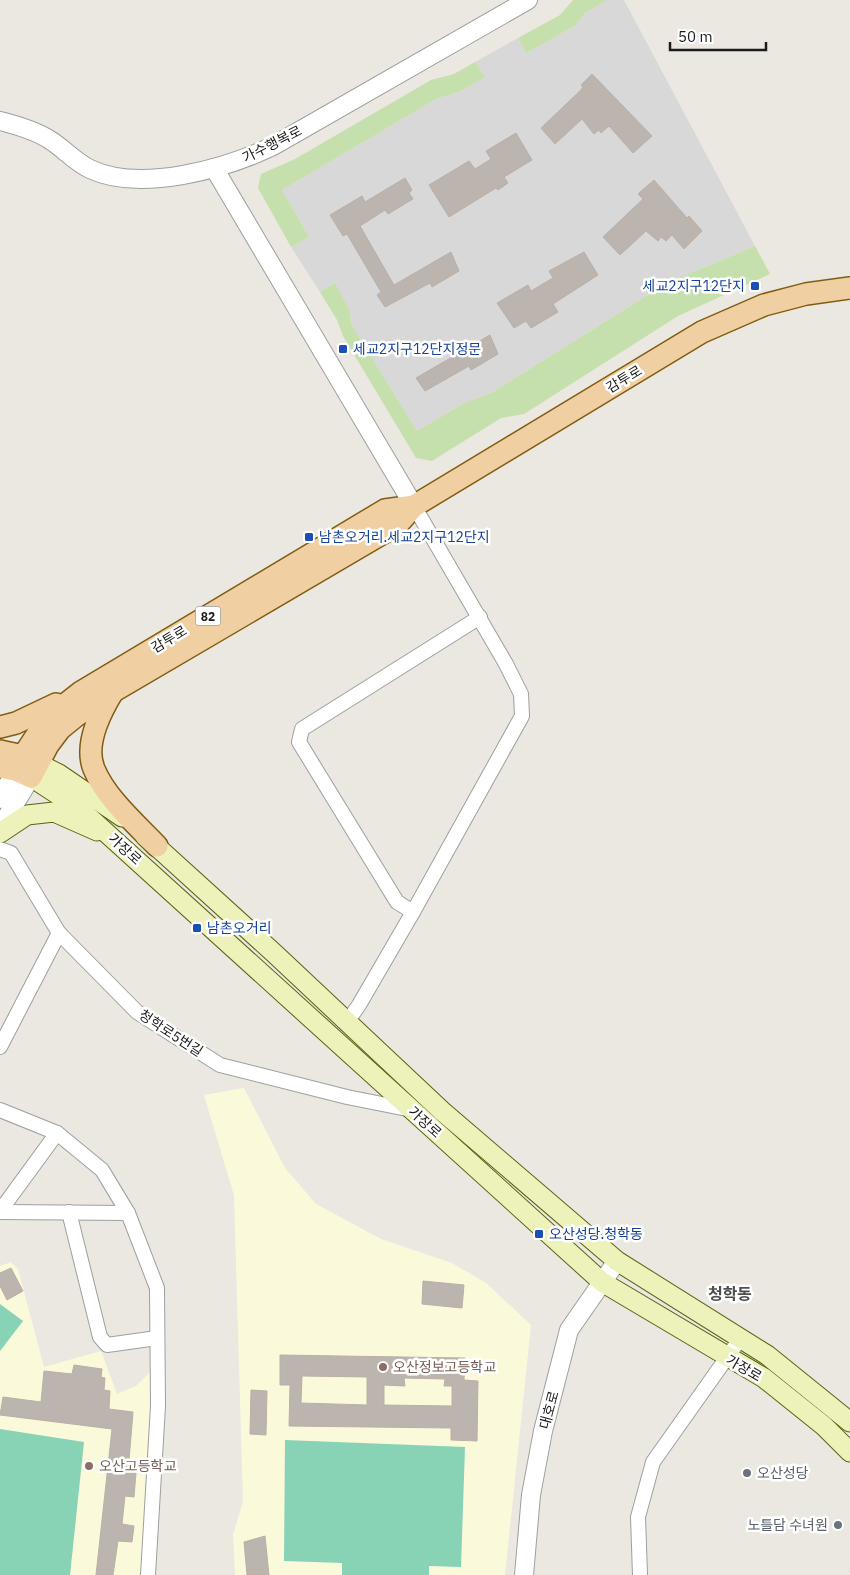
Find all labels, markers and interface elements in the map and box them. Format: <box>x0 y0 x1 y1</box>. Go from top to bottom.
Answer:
scale bar <box>670 20 766 52</box>
text: 50 m <box>678 27 713 46</box>
street label: 가수행복로 <box>239 121 305 167</box>
place label: 세교2지구12단지 <box>643 277 745 295</box>
marker: 세교2지구12단지 <box>749 280 761 292</box>
place label: 세교2지구12단지정문 <box>353 340 481 358</box>
marker: 세교2지구12단지정문 <box>337 343 349 355</box>
street label: 감투로 <box>603 361 645 397</box>
place label: 남촌오거리.세교2지구12단지 <box>319 528 490 546</box>
marker: 남촌오거리.세교2지구12단지 <box>303 531 315 543</box>
road number: 82 <box>196 606 220 626</box>
street label: 감투로 <box>148 621 190 657</box>
street label: 가장로 <box>105 829 145 869</box>
place label: 남촌오거리 <box>207 919 271 937</box>
marker: 남촌오거리 <box>191 922 203 934</box>
street label: 청학로5번길 <box>136 1006 206 1060</box>
street label: 가장로 <box>405 1102 445 1142</box>
place label: 오산성당.청학동 <box>549 1225 643 1243</box>
marker: 오산성당.청학동 <box>533 1228 545 1240</box>
district label: 청학동 <box>708 1284 752 1304</box>
street label: 가장로 <box>723 1351 765 1386</box>
place label: 오산정보고등학교 <box>393 1358 496 1376</box>
marker: 오산정보고등학교 <box>377 1361 389 1373</box>
street label: 대호로 <box>535 1389 563 1431</box>
place label: 오산고등학교 <box>99 1457 176 1475</box>
marker: 오산고등학교 <box>83 1460 95 1472</box>
place label: 오산성당 <box>757 1464 809 1482</box>
marker: 오산성당 <box>741 1467 753 1479</box>
place label: 노틀담 수녀원 <box>747 1516 828 1534</box>
marker: 노틀담 수녀원 <box>832 1519 844 1531</box>

